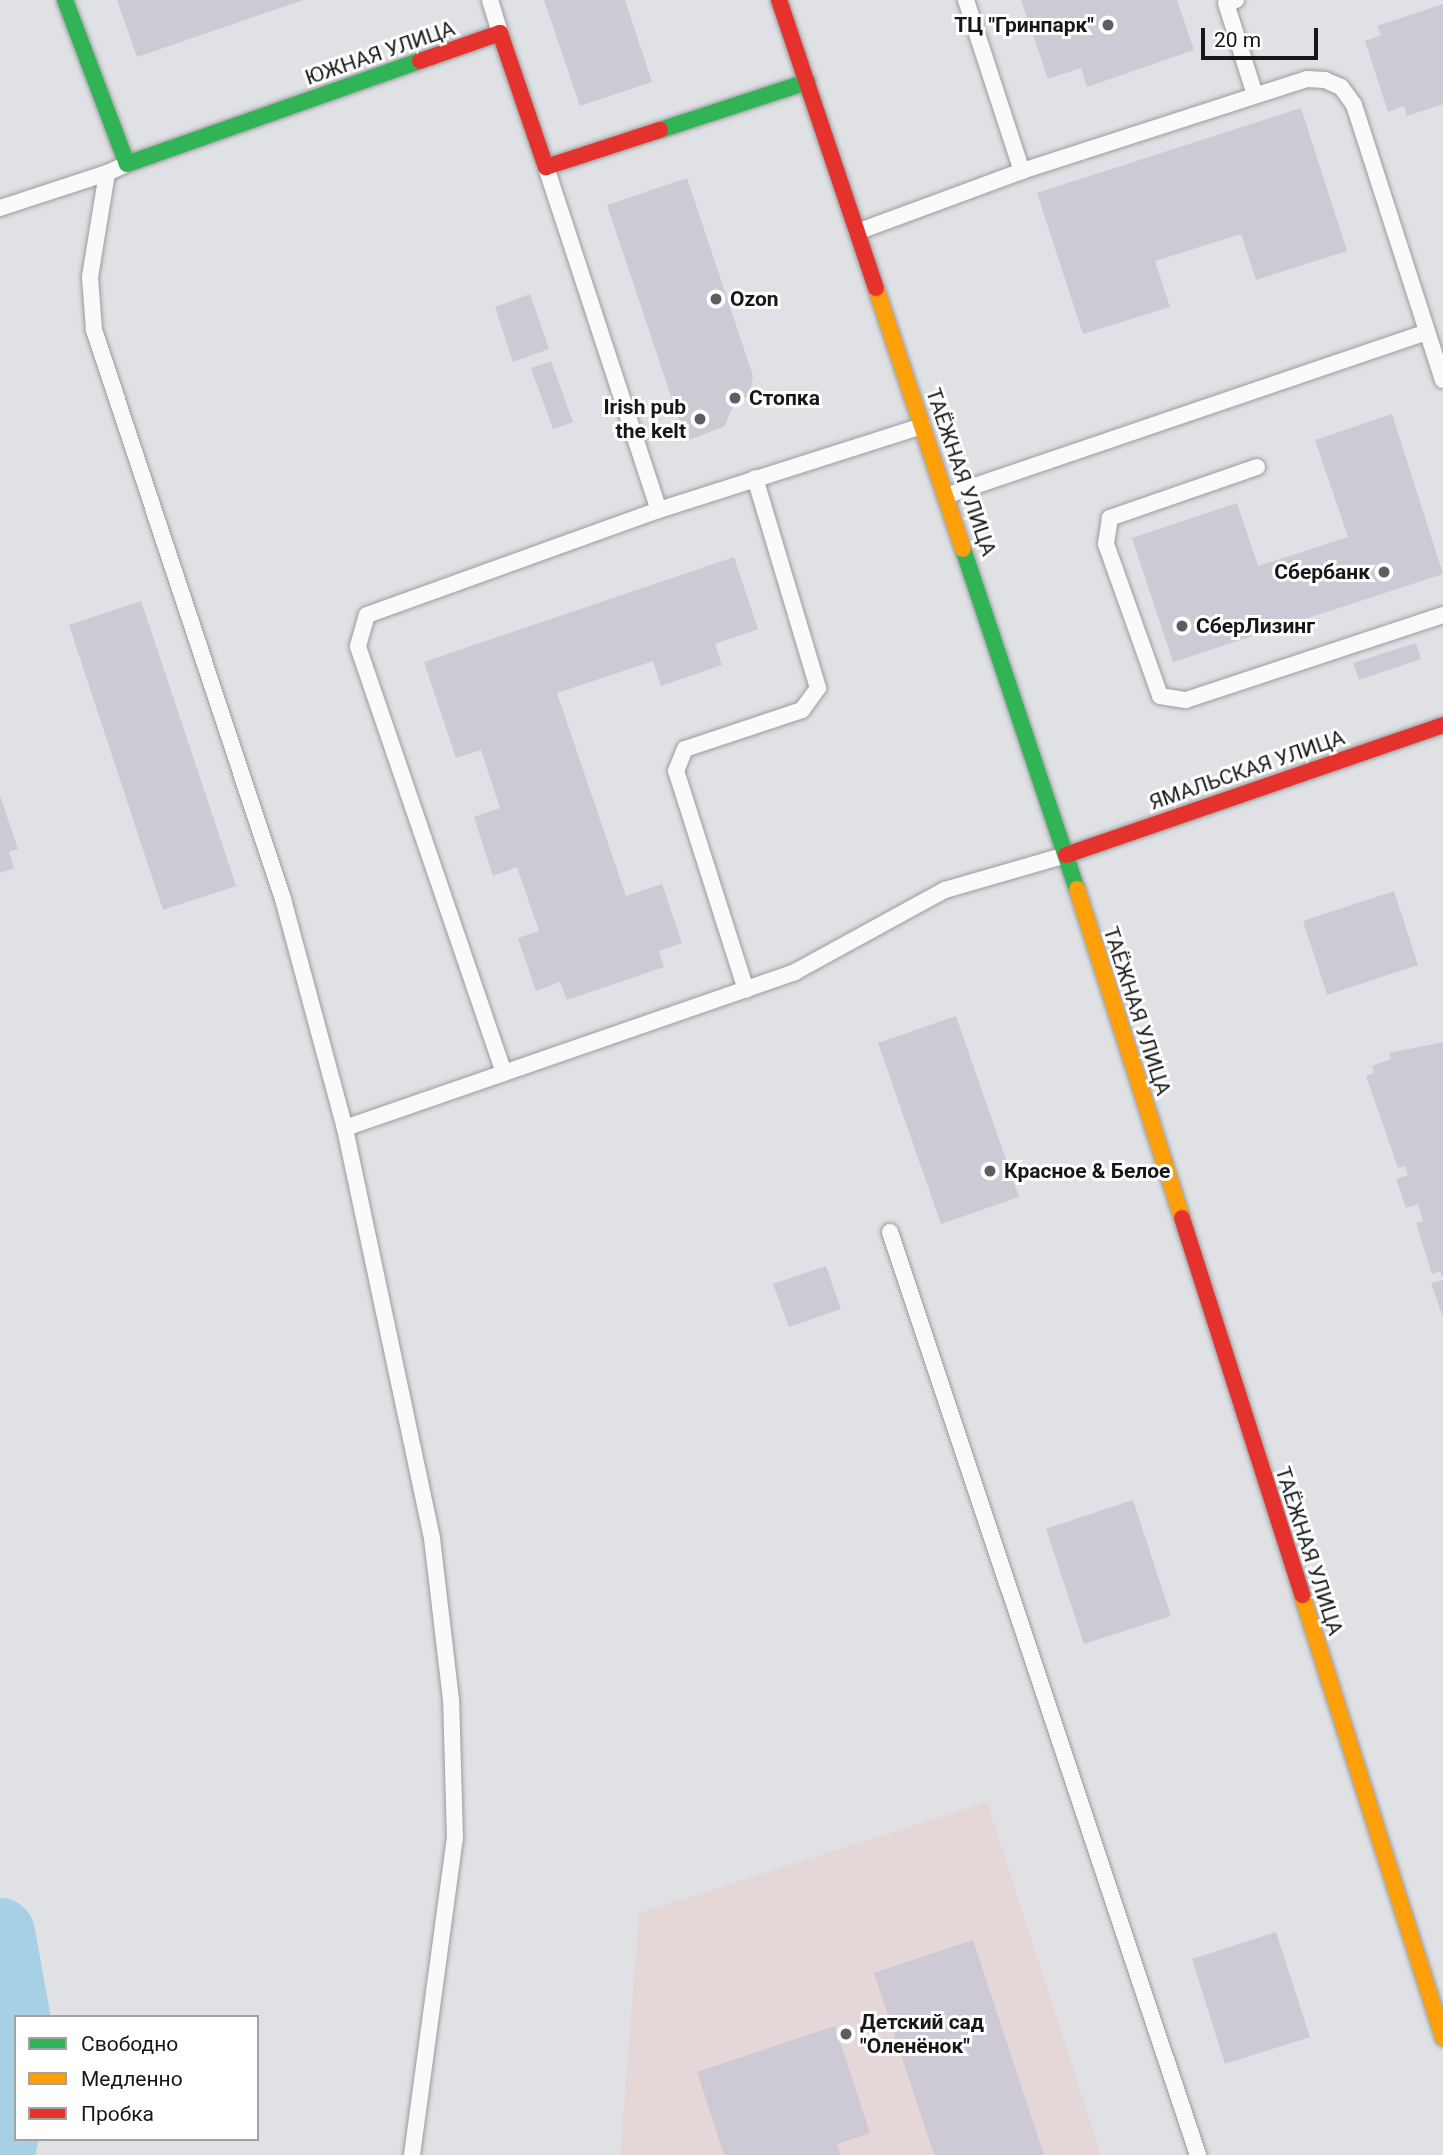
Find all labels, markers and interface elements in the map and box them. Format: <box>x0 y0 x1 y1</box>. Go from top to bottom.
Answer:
place label: ТЦ "Гринпарк" <box>954 12 1094 38</box>
scale bar <box>1205 14 1322 58</box>
street label: ЮЖНАЯ УЛИЦА <box>302 16 458 90</box>
marker: ТЦ "Гринпарк" <box>1100 17 1116 33</box>
text: 20 m <box>1214 28 1261 52</box>
place label: Ozon <box>730 286 779 312</box>
marker: Ozon <box>708 291 724 307</box>
place label: Стопка <box>749 385 820 411</box>
street label: ТАЁЖНАЯ УЛИЦА <box>921 385 1001 559</box>
marker: Стопка <box>727 390 743 406</box>
place label: Irish pub the kelt <box>603 394 686 444</box>
marker: Irish pub the kelt <box>692 411 708 427</box>
place label: Сбербанк <box>1274 559 1370 585</box>
marker: Сбербанк <box>1376 564 1392 580</box>
place label: СберЛизинг <box>1196 613 1315 639</box>
marker: СберЛизинг <box>1174 618 1190 634</box>
street label: ЯМАЛЬСКАЯ УЛИЦА <box>1146 725 1348 815</box>
street label: ТАЁЖНАЯ УЛИЦА <box>1098 924 1176 1098</box>
place label: Красное & Белое <box>1004 1158 1170 1184</box>
marker: Красное & Белое <box>982 1163 998 1179</box>
street label: ТАЁЖНАЯ УЛИЦА <box>1270 1464 1348 1638</box>
place label: Детский сад "Оленёнок" <box>860 2009 984 2059</box>
legend <box>14 2015 259 2141</box>
marker: Детский сад "Оленёнок" <box>838 2026 854 2042</box>
text: Свободно <box>81 2032 178 2056</box>
text: Медленно <box>81 2067 183 2091</box>
text: Пробка <box>81 2102 154 2126</box>

